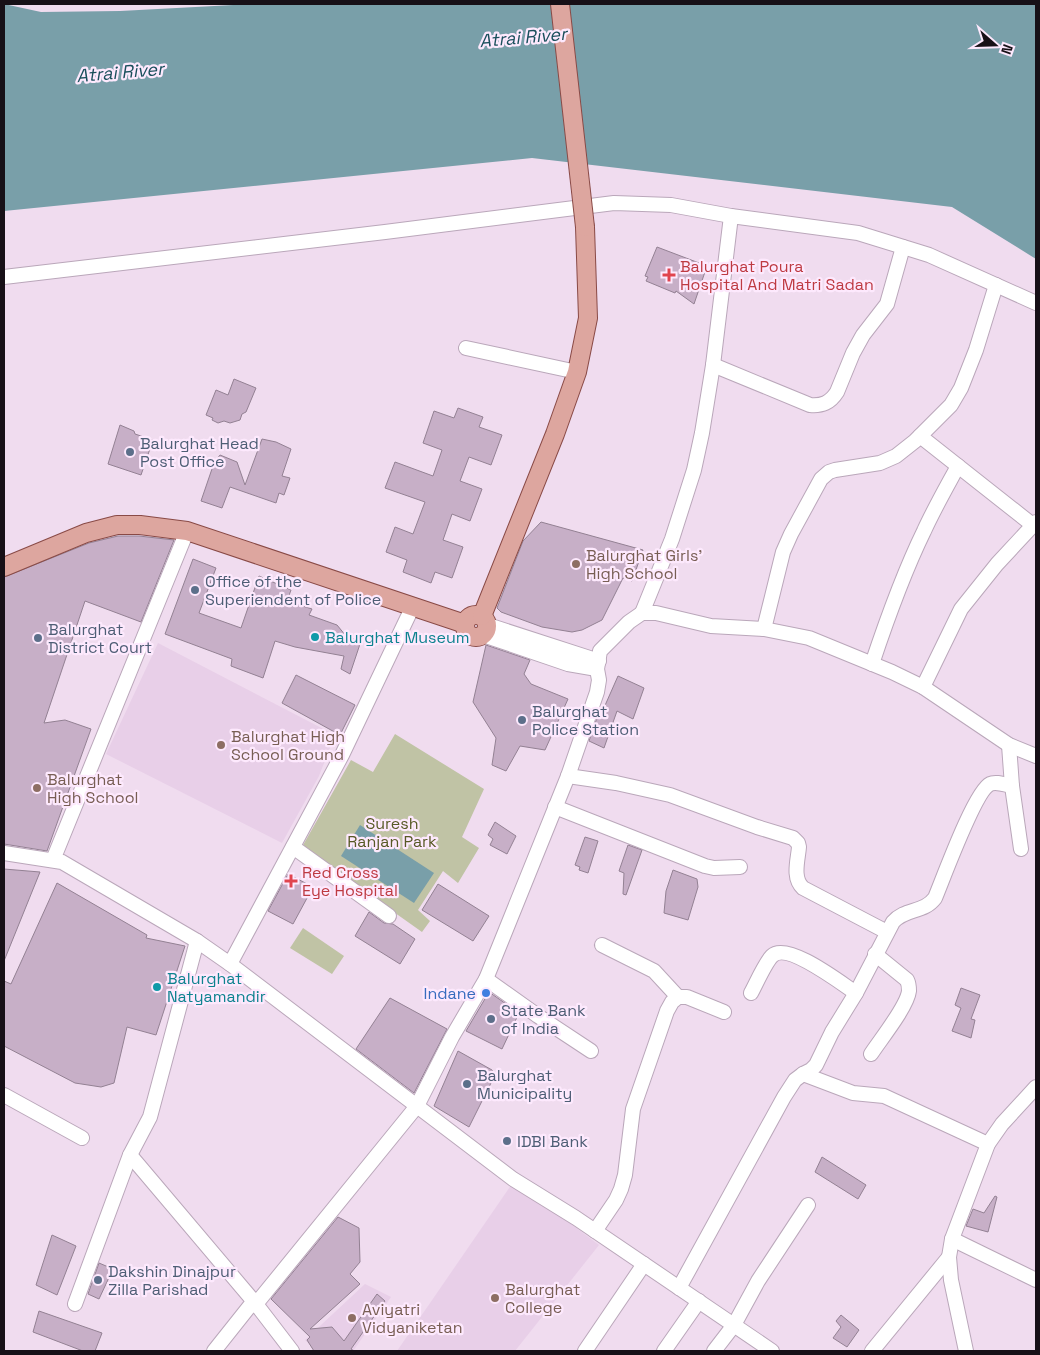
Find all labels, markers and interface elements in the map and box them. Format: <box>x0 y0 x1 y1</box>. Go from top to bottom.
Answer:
north arrow <box>970 20 1020 70</box>
water label: Atrai River <box>478 22 570 52</box>
text: N <box>997 42 1017 57</box>
water label: Atrai River <box>75 57 167 87</box>
place label: Balurghat Poura Hospital And Matri Sadan <box>680 256 874 295</box>
marker: Balurghat Poura Hospital And Matri Sadan <box>662 268 676 282</box>
place label: Balurghat Head Post Office <box>140 433 259 472</box>
marker: Balurghat Head Post Office <box>124 446 136 458</box>
place label: Balurghat Girls' High School <box>586 545 702 584</box>
marker: Balurghat Girls' High School <box>570 558 582 570</box>
place label: Office of the Superiendent of Police <box>205 571 381 610</box>
marker: Office of the Superiendent of Police <box>189 584 201 596</box>
place label: Balurghat District Court <box>48 619 152 658</box>
place label: Balurghat Museum <box>325 627 470 648</box>
marker: Balurghat Museum <box>309 631 321 643</box>
marker: Balurghat District Court <box>32 632 44 644</box>
place label: Balurghat Police Station <box>532 701 639 740</box>
marker: Balurghat Police Station <box>516 714 528 726</box>
place label: Balurghat High School Ground <box>231 726 345 765</box>
marker: Balurghat High School Ground <box>215 739 227 751</box>
place label: Balurghat High School <box>47 769 138 808</box>
marker: Balurghat High School <box>31 782 43 794</box>
park label: Suresh Ranjan Park <box>347 813 437 852</box>
place label: Red Cross Eye Hospital <box>302 862 398 901</box>
marker: Red Cross Eye Hospital <box>284 874 298 888</box>
place label: Balurghat Natyamandir <box>167 968 266 1007</box>
marker: Balurghat Natyamandir <box>151 981 163 993</box>
place label: Indane <box>424 983 476 1004</box>
marker: Indane <box>480 987 492 999</box>
place label: State Bank of India <box>501 1000 586 1039</box>
marker: State Bank of India <box>485 1013 497 1025</box>
place label: Balurghat Municipality <box>477 1065 572 1104</box>
marker: Balurghat Municipality <box>461 1078 473 1090</box>
place label: IDBI Bank <box>517 1131 588 1152</box>
marker: IDBI Bank <box>501 1135 513 1147</box>
place label: Dakshin Dinajpur Zilla Parishad <box>108 1261 236 1300</box>
marker: Dakshin Dinajpur Zilla Parishad <box>92 1274 104 1286</box>
place label: Balurghat College <box>505 1279 580 1318</box>
marker: Balurghat College <box>489 1292 501 1304</box>
place label: Aviyatri Vidyaniketan <box>362 1299 463 1338</box>
marker: Aviyatri Vidyaniketan <box>346 1312 358 1324</box>

